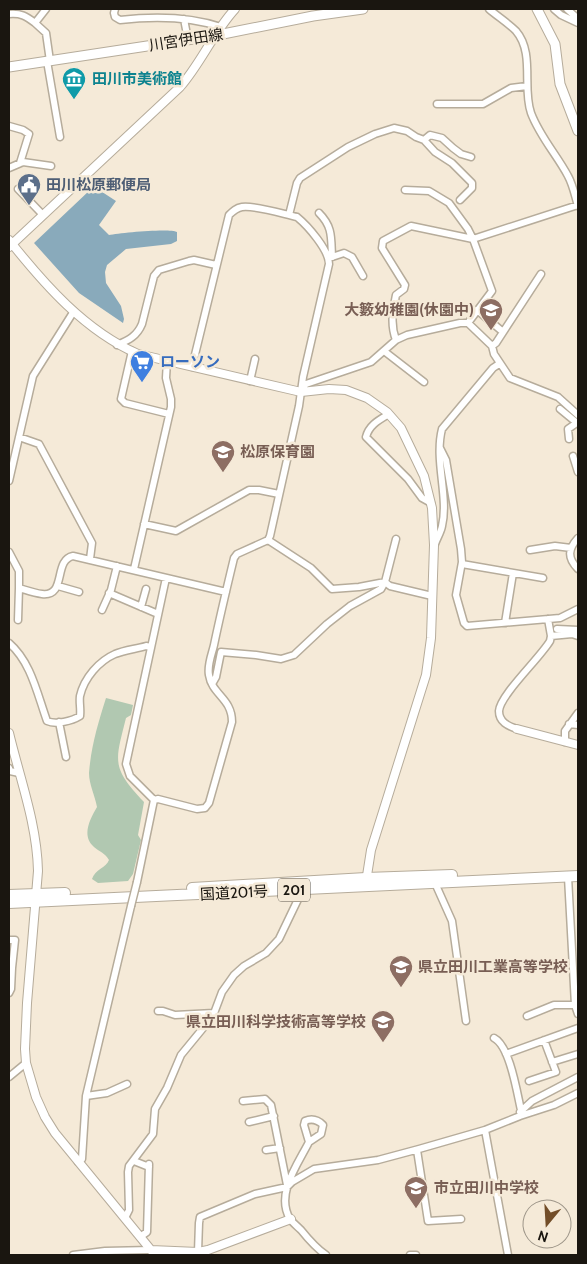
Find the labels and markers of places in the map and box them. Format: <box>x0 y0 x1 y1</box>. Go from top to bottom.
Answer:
museum icon: 田川市美術館 <box>61 66 87 100</box>
place label: 田川市美術館 <box>92 70 182 88</box>
public building icon: 田川松原郵便局 <box>16 172 42 206</box>
place label: 田川松原郵便局 <box>46 176 151 194</box>
school or university icon: 大籔幼稚園(休園中) <box>478 297 504 331</box>
place label: 大籔幼稚園(休園中) <box>344 301 474 319</box>
supermarket icon: ローソン <box>129 349 155 383</box>
place label: ローソン <box>160 353 220 371</box>
school or university icon: 松原保育園 <box>210 439 236 473</box>
place label: 松原保育園 <box>240 443 315 461</box>
school or university icon: 県立田川工業高等学校 <box>388 954 414 988</box>
place label: 県立田川工業高等学校 <box>418 958 568 976</box>
school or university icon: 県立田川科学技術高等学校 <box>370 1009 396 1043</box>
place label: 県立田川科学技術高等学校 <box>186 1013 366 1031</box>
school or university icon: 市立田川中学校 <box>403 1175 429 1209</box>
place label: 市立田川中学校 <box>434 1179 539 1197</box>

